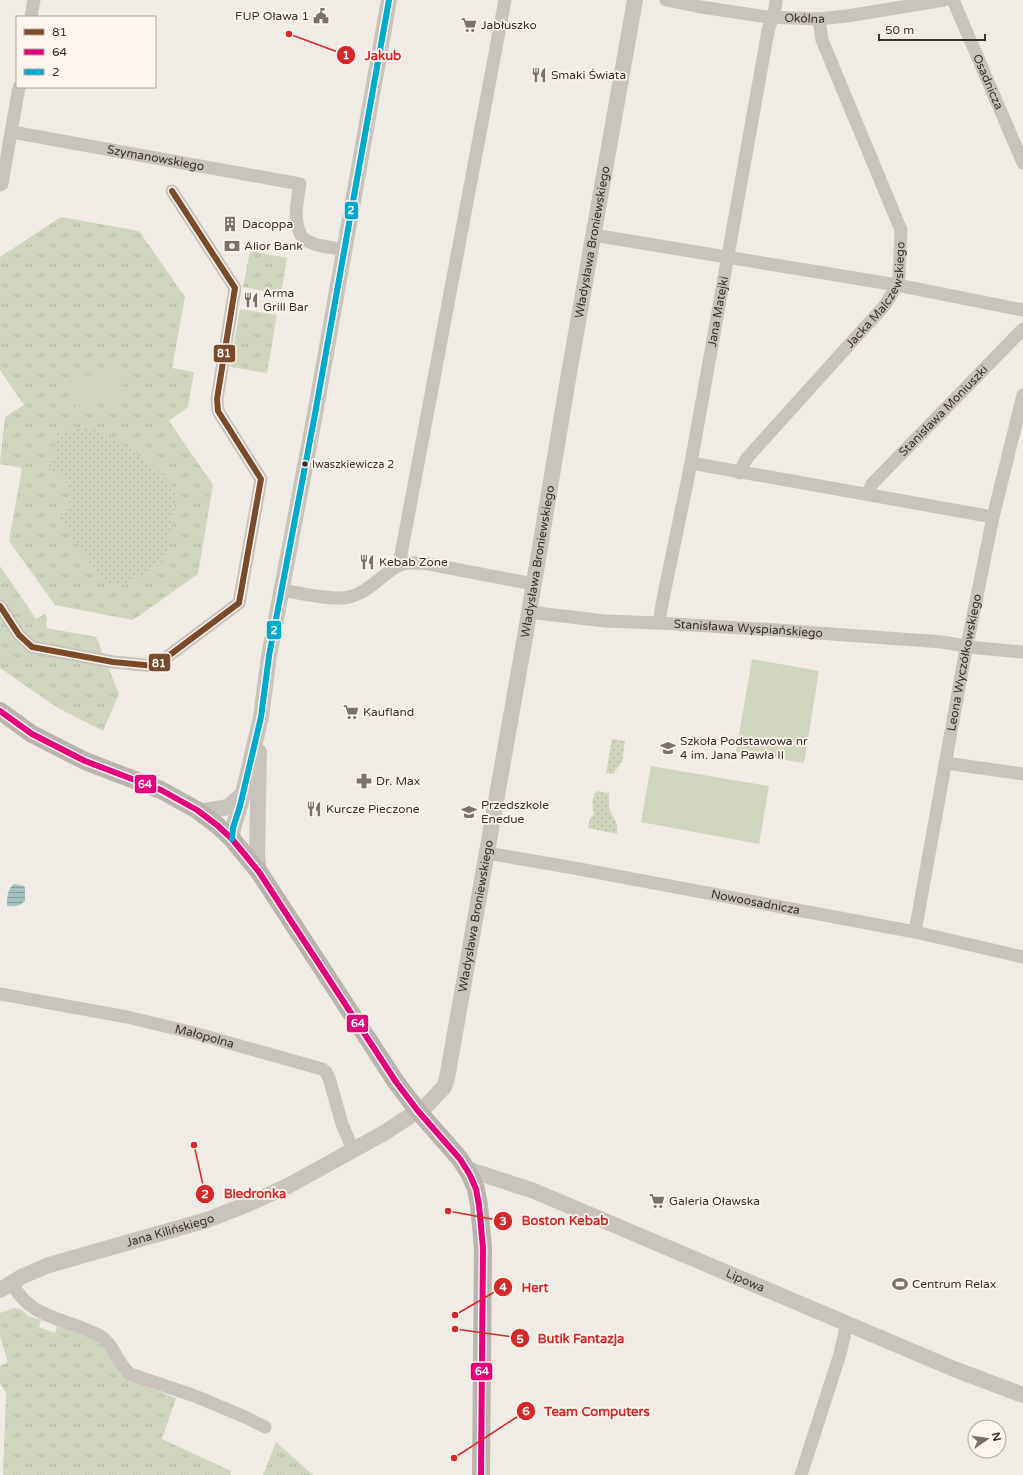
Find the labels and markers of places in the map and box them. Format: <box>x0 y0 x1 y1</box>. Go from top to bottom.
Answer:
public building icon: FUP Oława 1 <box>312 7 330 25</box>
place label: FUP Oława 1 <box>235 9 309 23</box>
supermarket icon: Jabłuszko <box>460 16 478 34</box>
place label: Jabłuszko <box>481 18 537 32</box>
callout: Jakub <box>336 43 409 68</box>
restaurant icon: Smaki Świata <box>530 66 548 84</box>
place label: Smaki Świata <box>551 68 626 82</box>
building icon: Dacoppa <box>221 215 239 233</box>
place label: Dacoppa <box>242 217 293 231</box>
bank icon: Alior Bank <box>223 237 241 255</box>
place label: Alior Bank <box>244 239 303 253</box>
place label: Arma Grill Bar <box>263 286 309 314</box>
restaurant icon: Arma Grill Bar <box>242 291 260 309</box>
place label: Iwaszkiewicza 2 <box>312 458 394 471</box>
marker: Iwaszkiewicza 2 <box>300 459 310 469</box>
restaurant icon: Kebab Zone <box>358 553 376 571</box>
place label: Kebab Zone <box>379 555 448 569</box>
supermarket icon: Kaufland <box>342 703 360 721</box>
place label: Kaufland <box>363 705 414 719</box>
place label: Szkoła Podstawowa nr 4 im. Jana Pawła II <box>680 734 808 762</box>
school or university icon: Szkoła Podstawowa nr 4 im. Jana Pawła II <box>659 739 677 757</box>
pharmacy icon: Dr. Max <box>355 772 373 790</box>
place label: Dr. Max <box>376 774 420 788</box>
place label: Przedszkole Enedue <box>481 798 549 826</box>
restaurant icon: Kurcze Pieczone <box>305 800 323 818</box>
place label: Kurcze Pieczone <box>326 802 420 816</box>
school or university icon: Przedszkole Enedue <box>460 803 478 821</box>
callout: Biedronka <box>195 1181 294 1206</box>
supermarket icon: Galeria Oławska <box>648 1192 666 1210</box>
place label: Galeria Oławska <box>669 1194 760 1208</box>
callout: Boston Kebab <box>493 1208 616 1233</box>
callout: Hert <box>493 1275 556 1300</box>
sports icon: Centrum Relax <box>891 1275 909 1293</box>
place label: Centrum Relax <box>912 1277 996 1291</box>
callout: Butik Fantazja <box>510 1326 633 1351</box>
callout: Team Computers <box>516 1399 657 1424</box>

